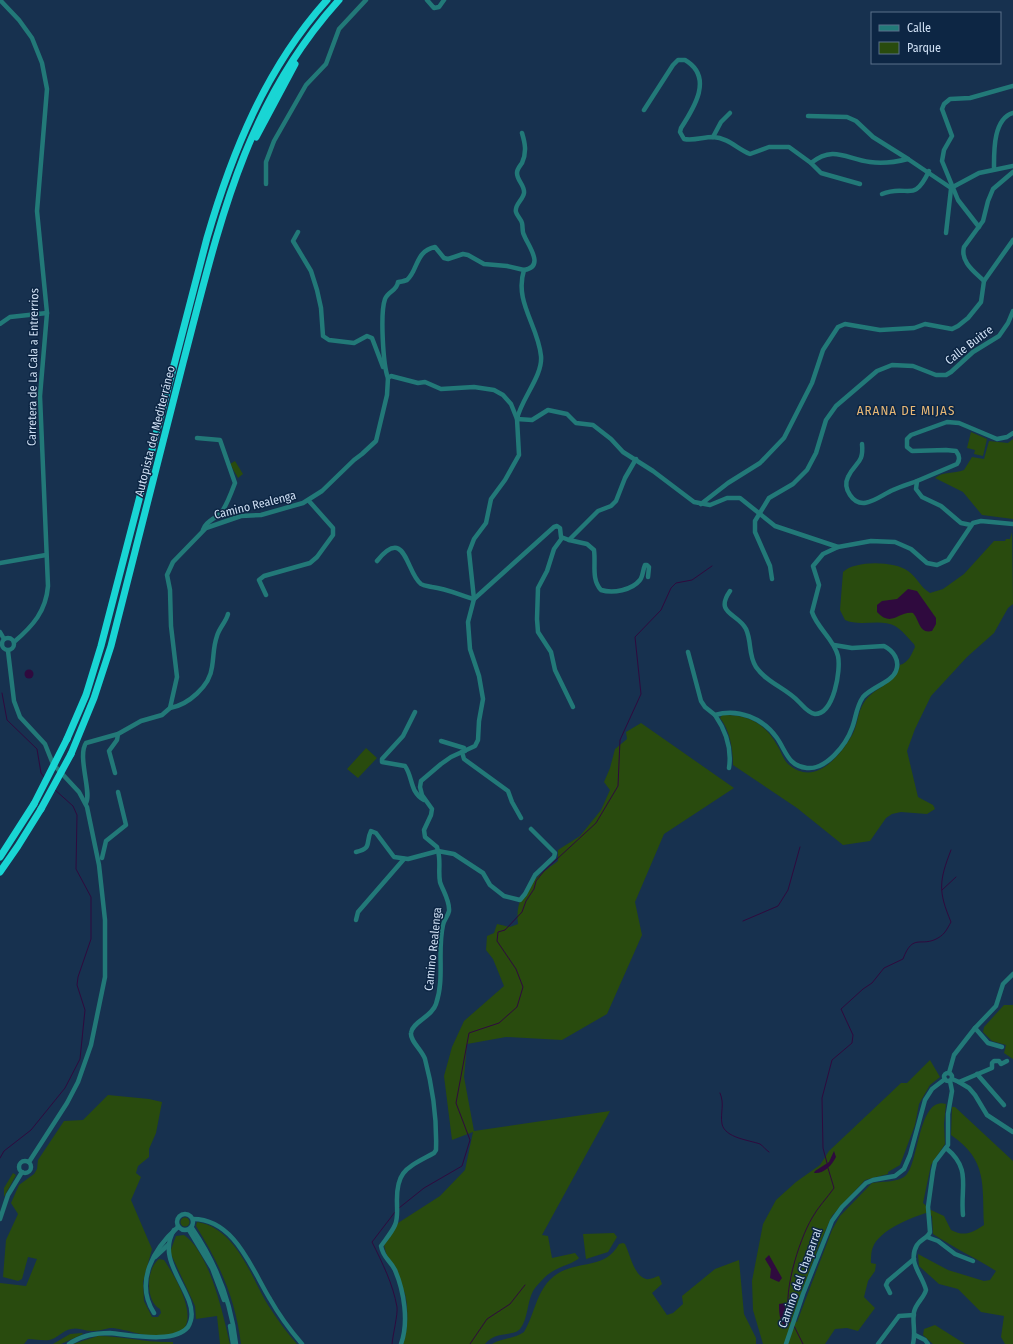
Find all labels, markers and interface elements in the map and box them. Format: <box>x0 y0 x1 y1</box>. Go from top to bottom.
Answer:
legend <box>871 12 1001 64</box>
text: Calle <box>907 21 931 35</box>
text: Parque <box>907 41 941 55</box>
street label: Carretera de La Cala a Entrerrios <box>25 288 41 446</box>
street label: Calle Buitre <box>942 322 996 368</box>
street label: Autopista del Mediterráneo <box>132 364 178 498</box>
district label: ARANA DE MIJAS <box>857 403 955 418</box>
street label: Camino Realenga <box>212 488 298 522</box>
street label: Camino Realenga <box>422 906 444 992</box>
street label: Camino del Chaparral <box>775 1226 825 1330</box>

